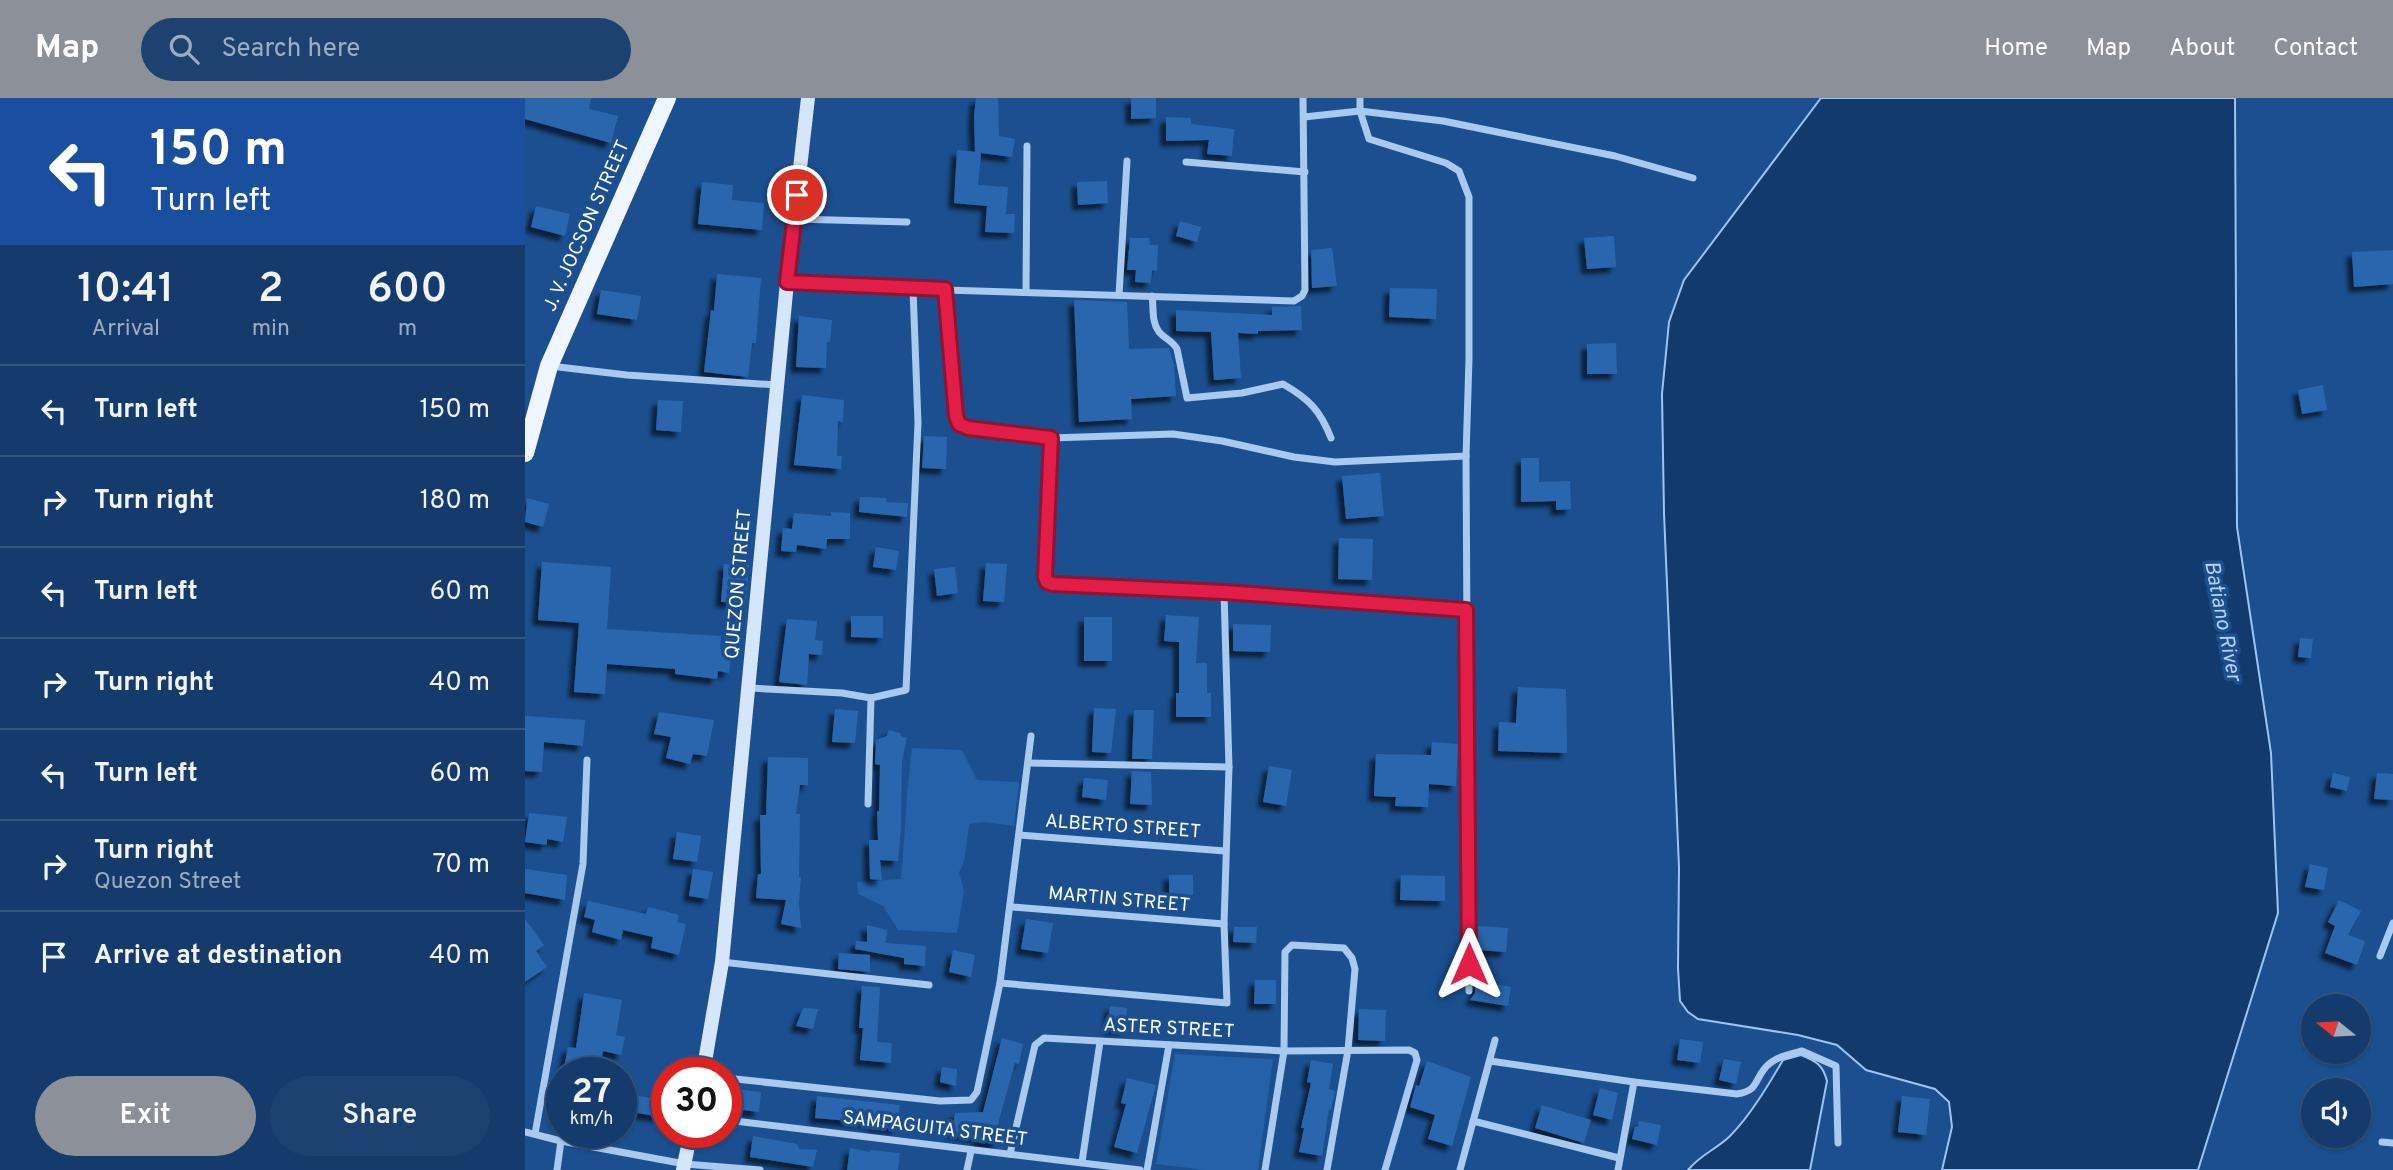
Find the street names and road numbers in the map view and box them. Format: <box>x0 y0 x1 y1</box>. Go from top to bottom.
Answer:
street label: J. V. JOCSON STREET <box>538 137 636 315</box>
street label: QUEZON STREET <box>720 508 758 660</box>
street label: ALBERTO STREET <box>1044 810 1202 844</box>
street label: MARTIN STREET <box>1047 882 1191 918</box>
street label: ASTER STREET <box>1103 1014 1235 1044</box>
street label: SAMPAGUITA STREET <box>841 1106 1029 1152</box>

